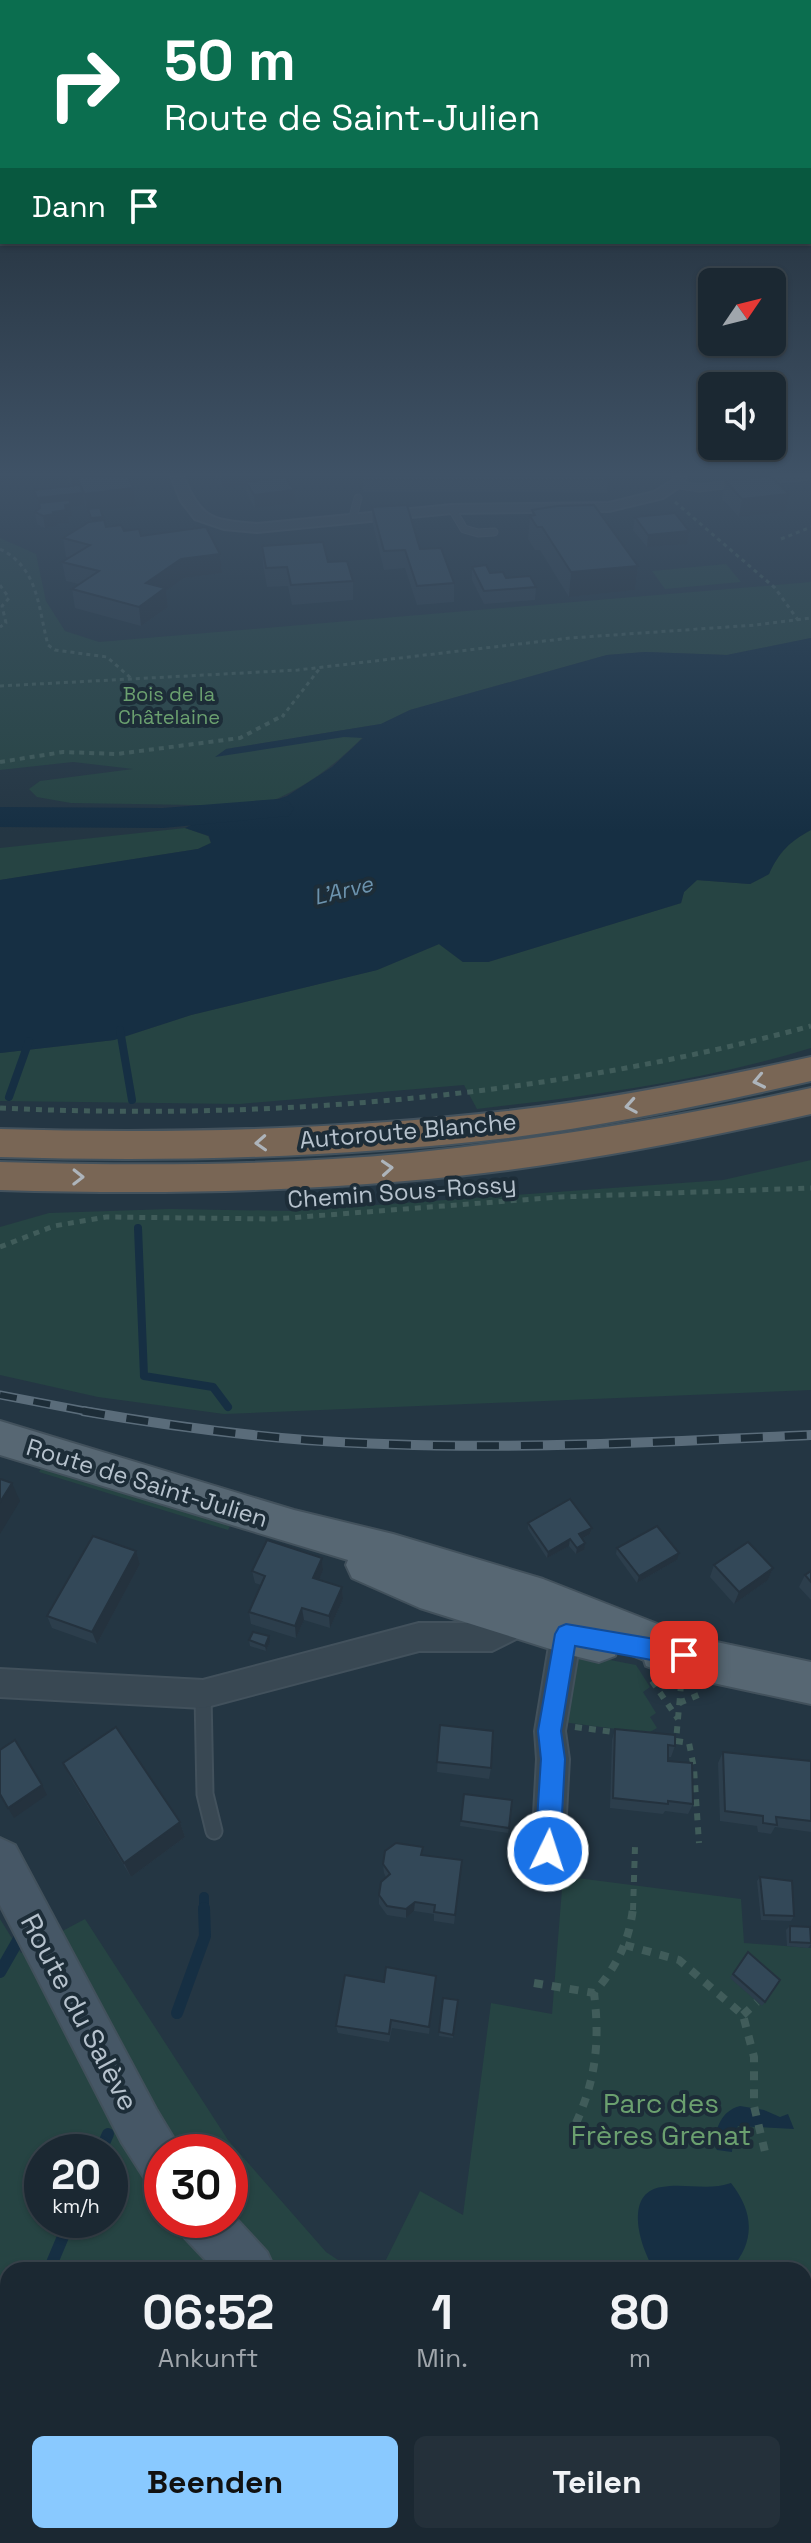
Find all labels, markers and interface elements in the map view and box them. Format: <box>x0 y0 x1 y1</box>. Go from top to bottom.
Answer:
text: 50 m <box>164 25 296 96</box>
icon: right <box>32 32 136 136</box>
text: Route de Saint-Julien <box>164 95 540 141</box>
icon: arrive <box>122 184 166 228</box>
text: Dann <box>32 187 106 226</box>
north arrow <box>698 268 786 356</box>
map controls <box>698 268 786 460</box>
button: sound <box>698 372 786 460</box>
park label: Bois de la Châtelaine <box>118 681 220 730</box>
water label: L'Arve <box>311 869 376 911</box>
one-way arrow <box>753 1072 767 1089</box>
one-way arrow <box>624 1097 638 1114</box>
street label: Autoroute Blanche <box>298 1106 518 1155</box>
one-way arrow <box>254 1134 267 1151</box>
one-way arrow <box>381 1160 394 1177</box>
one-way arrow <box>72 1168 85 1186</box>
street label: Chemin Sous-Rossy <box>286 1168 518 1215</box>
street label: Route de Saint-Julien <box>23 1431 272 1534</box>
pin <box>650 1621 718 1689</box>
icon: arrive <box>662 1633 706 1677</box>
position arrow <box>506 1809 590 1893</box>
street label: Route du Salève <box>13 1907 147 2117</box>
park label: Parc des Frères Grenat <box>571 2085 751 2153</box>
speed limit sign: 30 <box>144 2134 248 2238</box>
text: 20 <box>51 2150 101 2201</box>
text: km/h <box>52 2193 100 2219</box>
text: 06:52 <box>142 2282 274 2343</box>
text: 1 <box>431 2282 453 2343</box>
text: 80 <box>610 2282 670 2343</box>
text: Ankunft <box>158 2341 259 2375</box>
text: Min. <box>416 2341 468 2375</box>
text: m <box>629 2341 651 2375</box>
button: Beenden <box>32 2436 398 2528</box>
button: Teilen <box>414 2436 780 2528</box>

